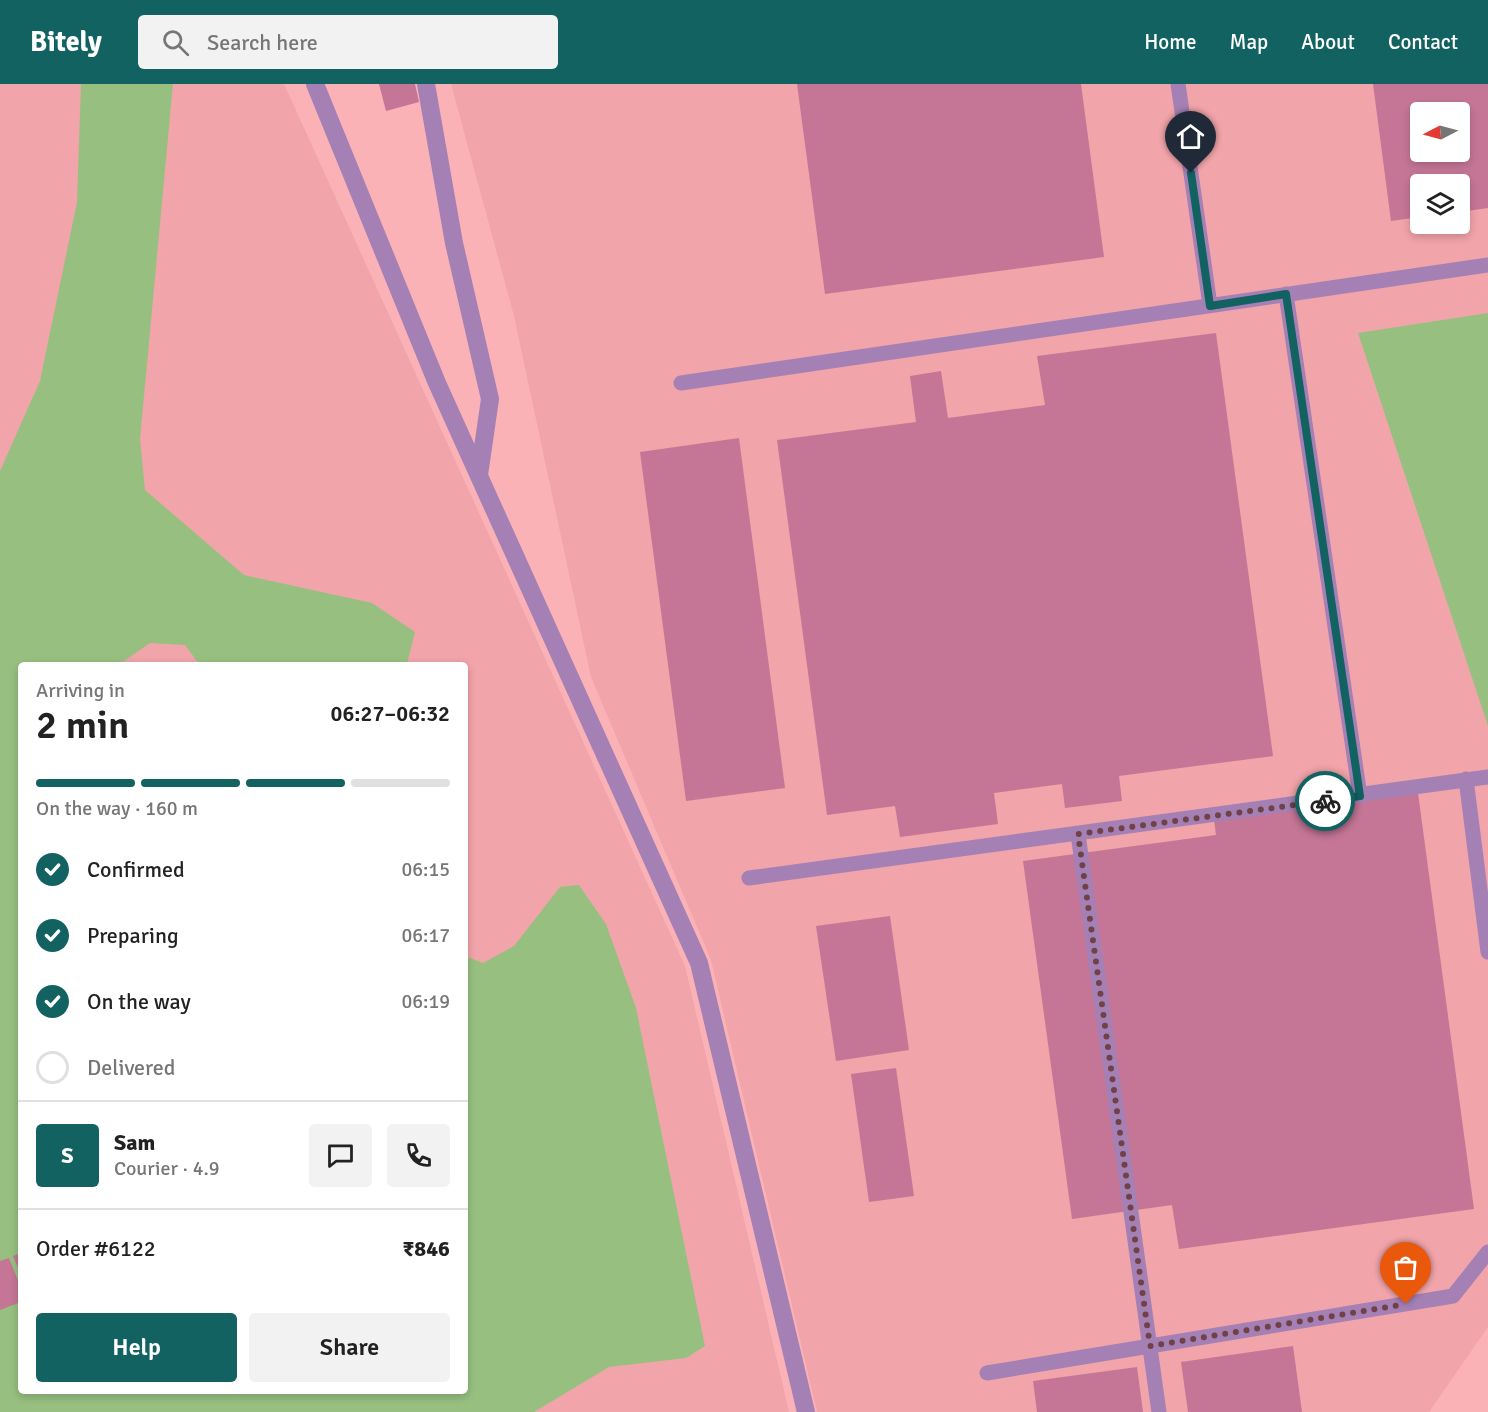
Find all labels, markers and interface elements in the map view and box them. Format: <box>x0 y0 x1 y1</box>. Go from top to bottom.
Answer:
search box <box>138 15 558 69</box>
text: Bitely <box>30 25 102 59</box>
icon: search <box>159 26 192 59</box>
text: Search here <box>207 29 318 56</box>
text: Home <box>1144 29 1197 55</box>
text: Map <box>1230 29 1268 55</box>
text: About <box>1301 29 1355 55</box>
text: Contact <box>1388 29 1458 55</box>
north arrow <box>1410 102 1470 162</box>
map controls <box>1410 102 1470 234</box>
pin <box>1165 111 1216 173</box>
icon: home <box>1174 120 1207 153</box>
button: layers <box>1410 174 1470 234</box>
text: Arriving in <box>36 678 125 703</box>
text: 06:27–06:32 <box>331 700 450 727</box>
text: 2 min <box>36 701 129 749</box>
courier <box>1295 771 1355 831</box>
icon: bike <box>1309 785 1342 818</box>
text: On the way · 160 m <box>36 796 198 821</box>
icon: check <box>36 853 69 886</box>
text: Confirmed <box>87 856 185 883</box>
text: 06:15 <box>401 857 450 882</box>
icon: check <box>36 919 69 952</box>
text: Preparing <box>87 922 179 949</box>
text: 06:17 <box>401 923 450 948</box>
icon: check <box>36 985 69 1018</box>
text: On the way <box>87 988 191 1015</box>
text: 06:19 <box>401 989 450 1014</box>
text: Delivered <box>87 1054 175 1081</box>
button: chat <box>309 1124 372 1187</box>
button: phone <box>387 1124 450 1187</box>
text: Sam <box>114 1129 155 1156</box>
text: S <box>61 1142 74 1169</box>
text: Courier · 4.9 <box>114 1156 220 1181</box>
text: Order #6122 <box>36 1235 156 1262</box>
text: ₹846 <box>402 1235 450 1262</box>
pin <box>1380 1242 1431 1304</box>
icon: bag <box>1389 1251 1422 1284</box>
button: Help <box>36 1313 237 1382</box>
button: Share <box>249 1313 450 1382</box>

